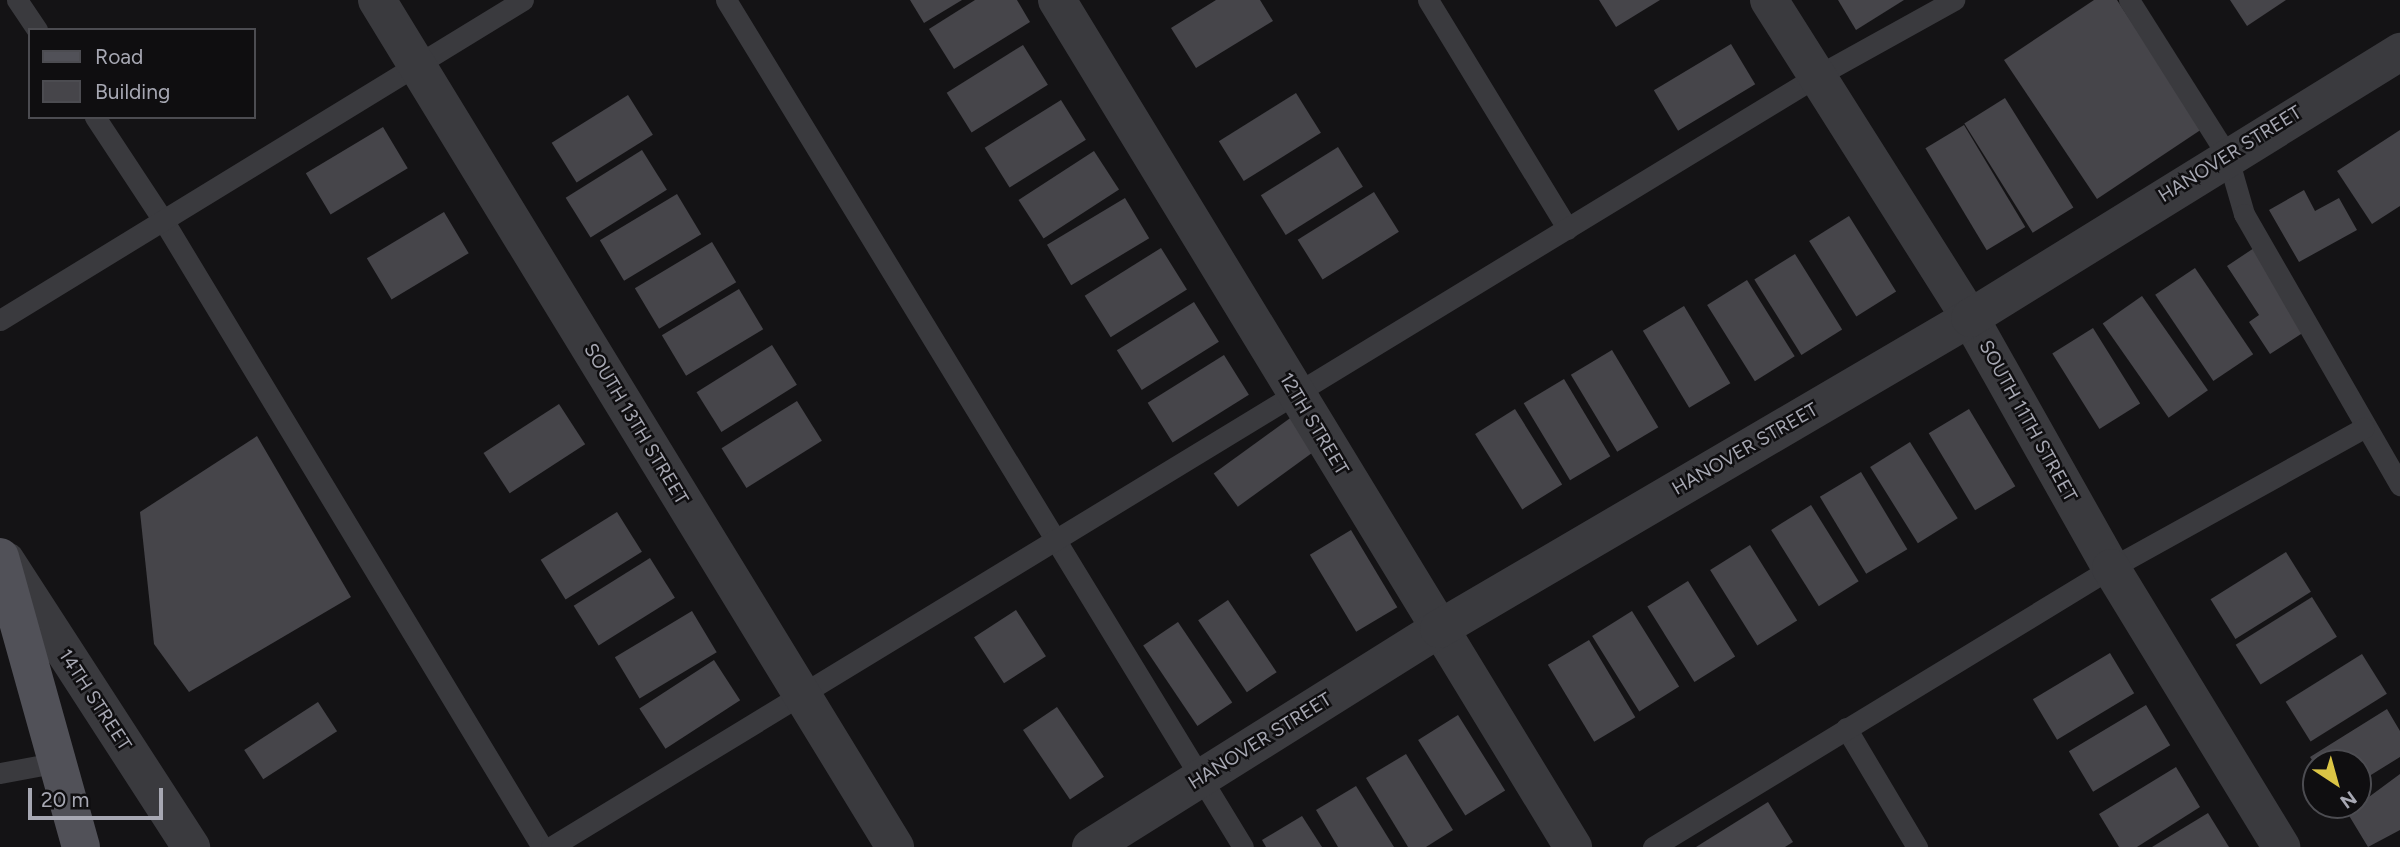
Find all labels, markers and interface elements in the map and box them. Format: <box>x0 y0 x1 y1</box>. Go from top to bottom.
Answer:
legend <box>28 28 256 119</box>
text: Road <box>95 44 143 69</box>
text: Building <box>95 79 170 104</box>
street label: HANOVER STREET <box>2154 101 2306 207</box>
street label: SOUTH 11TH STREET <box>1974 336 2082 506</box>
street label: SOUTH 13TH STREET <box>579 339 693 509</box>
street label: 12TH STREET <box>1275 369 1353 479</box>
street label: HANOVER STREET <box>1668 398 1822 500</box>
street label: 14TH STREET <box>54 645 136 755</box>
street label: HANOVER STREET <box>1184 688 1336 794</box>
north arrow <box>2302 749 2372 819</box>
scale bar <box>32 774 166 818</box>
text: N <box>2336 786 2361 813</box>
text: 20 m <box>41 787 89 812</box>

